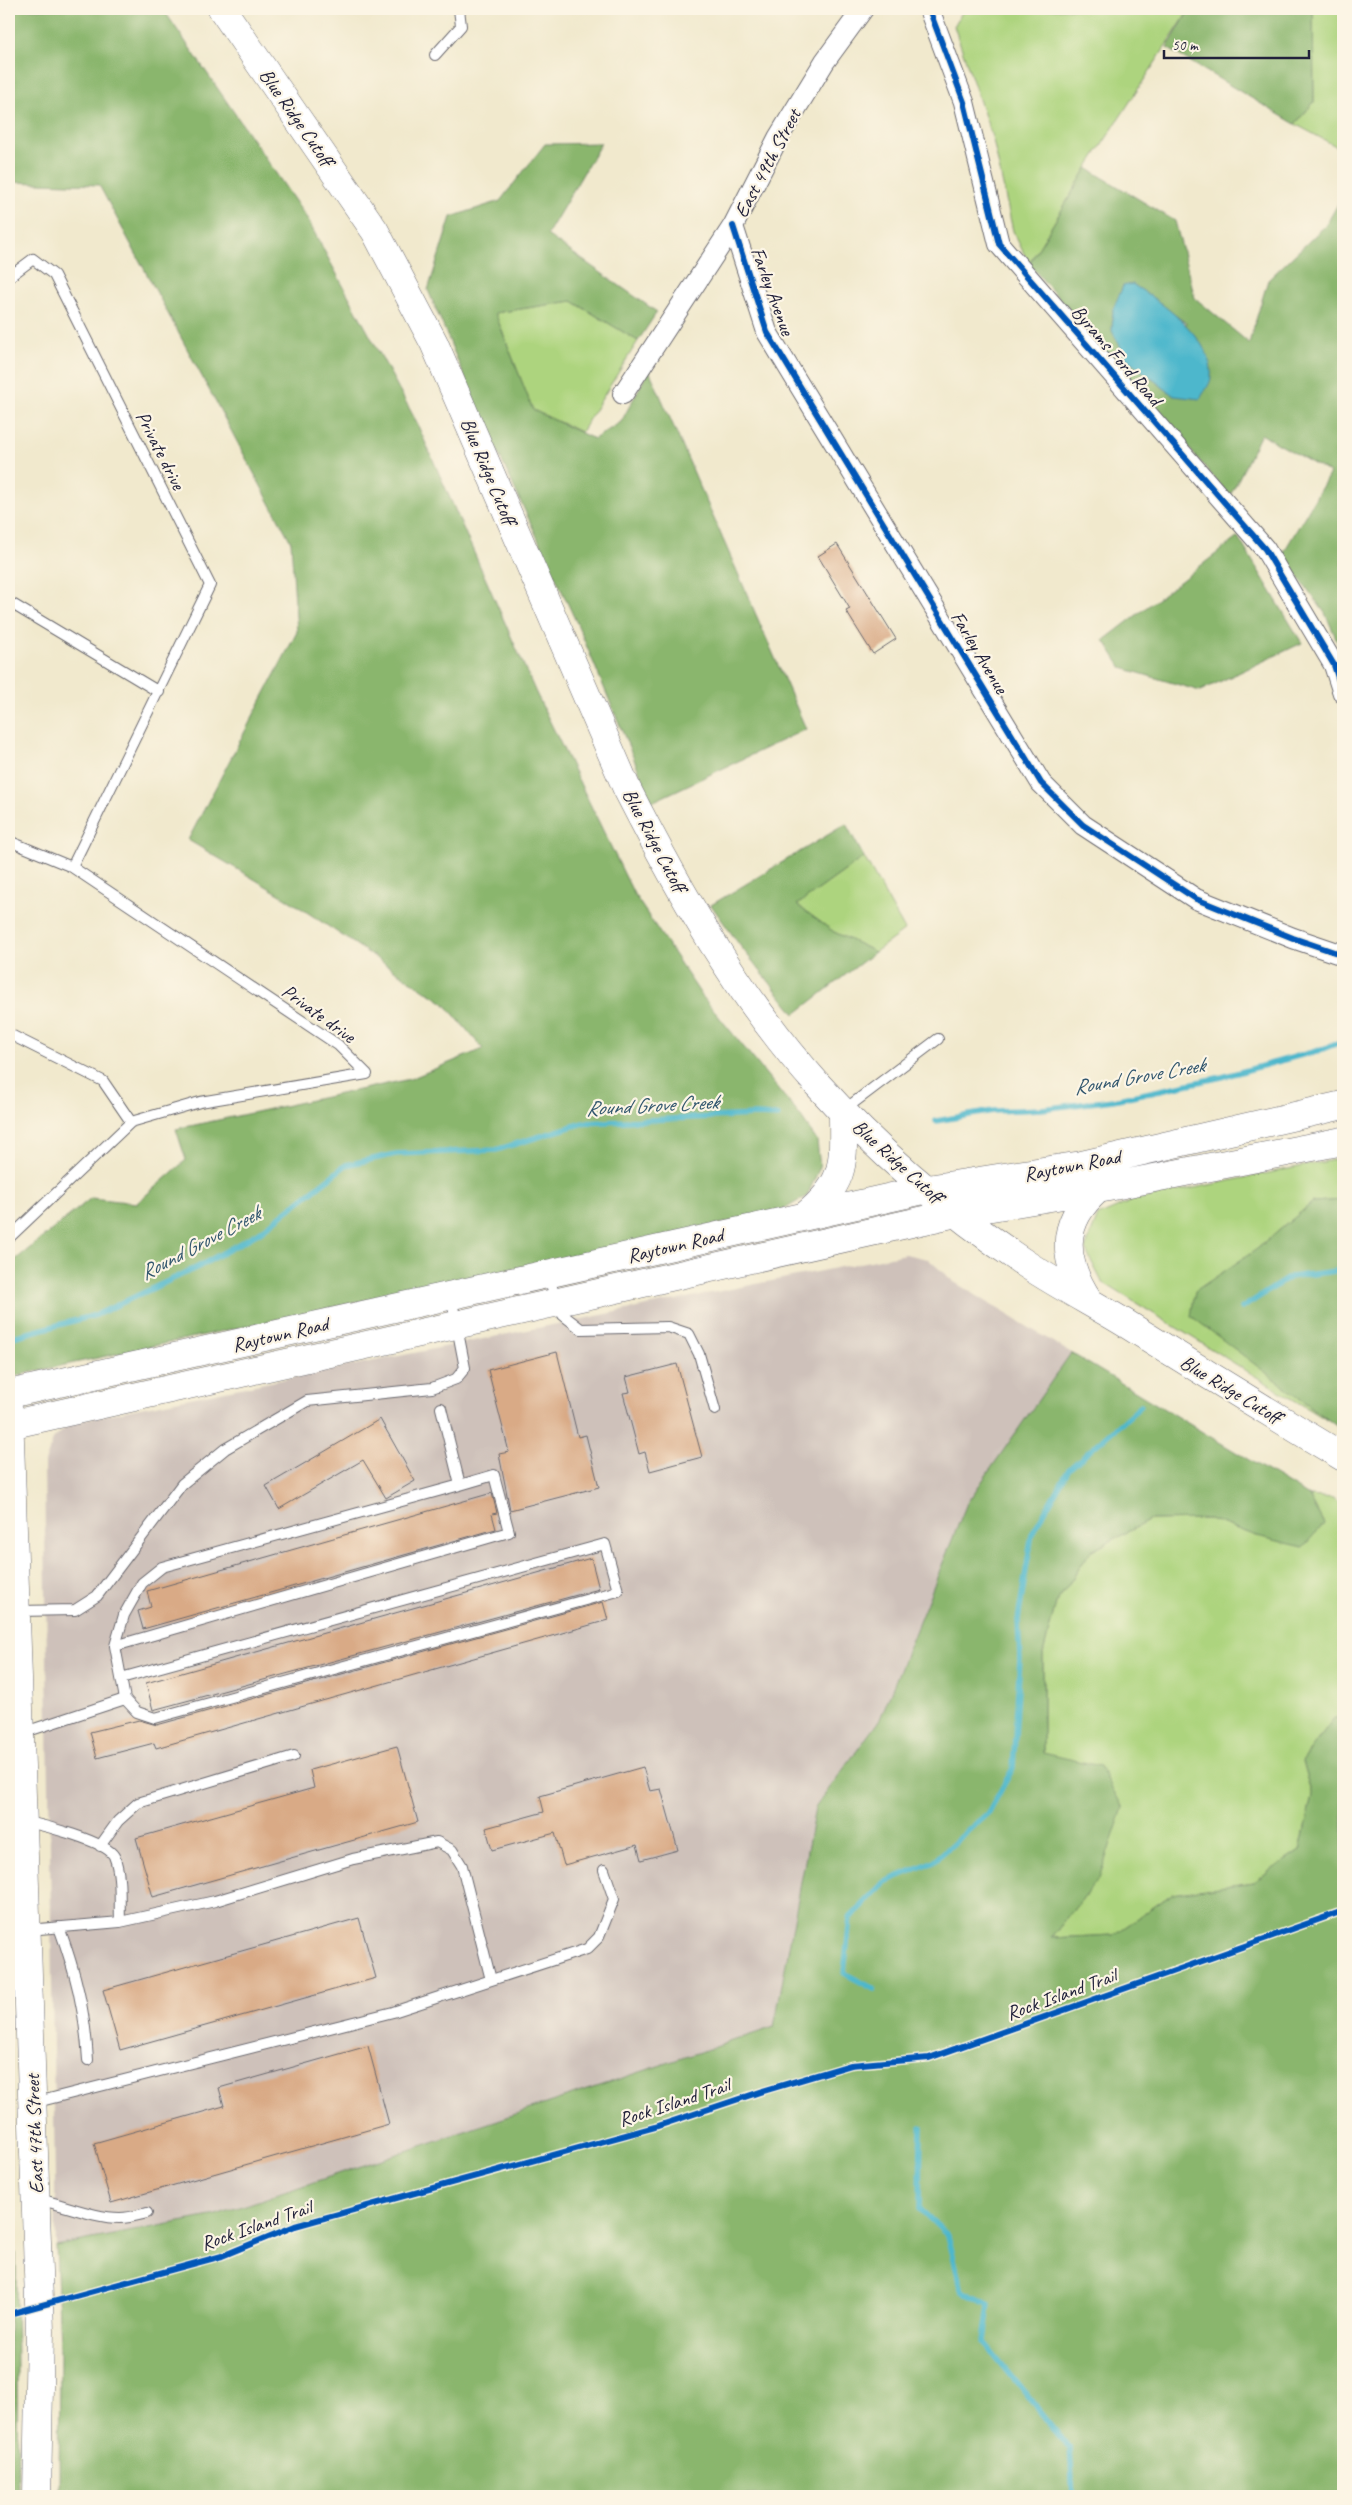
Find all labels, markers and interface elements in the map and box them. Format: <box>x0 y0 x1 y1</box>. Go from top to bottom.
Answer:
scale bar <box>1164 28 1310 60</box>
text: 50 m <box>1172 36 1199 55</box>
street label: Blue Ridge Cutoff <box>254 64 342 174</box>
street label: East 49th Street <box>728 103 808 222</box>
street label: Farley Avenue <box>745 244 801 340</box>
street label: Byrams Ford Road <box>1066 300 1169 413</box>
street label: Private drive <box>130 407 192 495</box>
street label: Blue Ridge Cutoff <box>455 414 524 532</box>
street label: Farley Avenue <box>945 606 1015 699</box>
street label: Blue Ridge Cutoff <box>617 784 694 900</box>
street label: Private drive <box>277 978 362 1049</box>
water label: Round Grove Creek <box>1072 1051 1211 1100</box>
water label: Round Grove Creek <box>585 1088 723 1121</box>
street label: Blue Ridge Cutoff <box>847 1114 951 1211</box>
street label: Raytown Road <box>1022 1143 1126 1187</box>
water label: Round Grove Creek <box>135 1198 268 1286</box>
street label: Raytown Road <box>625 1222 729 1269</box>
street label: Raytown Road <box>230 1311 334 1358</box>
street label: Blue Ridge Cutoff <box>1176 1349 1289 1431</box>
street label: Rock Island Trail <box>1003 1962 1123 2026</box>
street label: East 47th Street <box>20 2072 49 2194</box>
street label: Rock Island Trail <box>615 2072 736 2132</box>
street label: Rock Island Trail <box>198 2194 318 2256</box>

